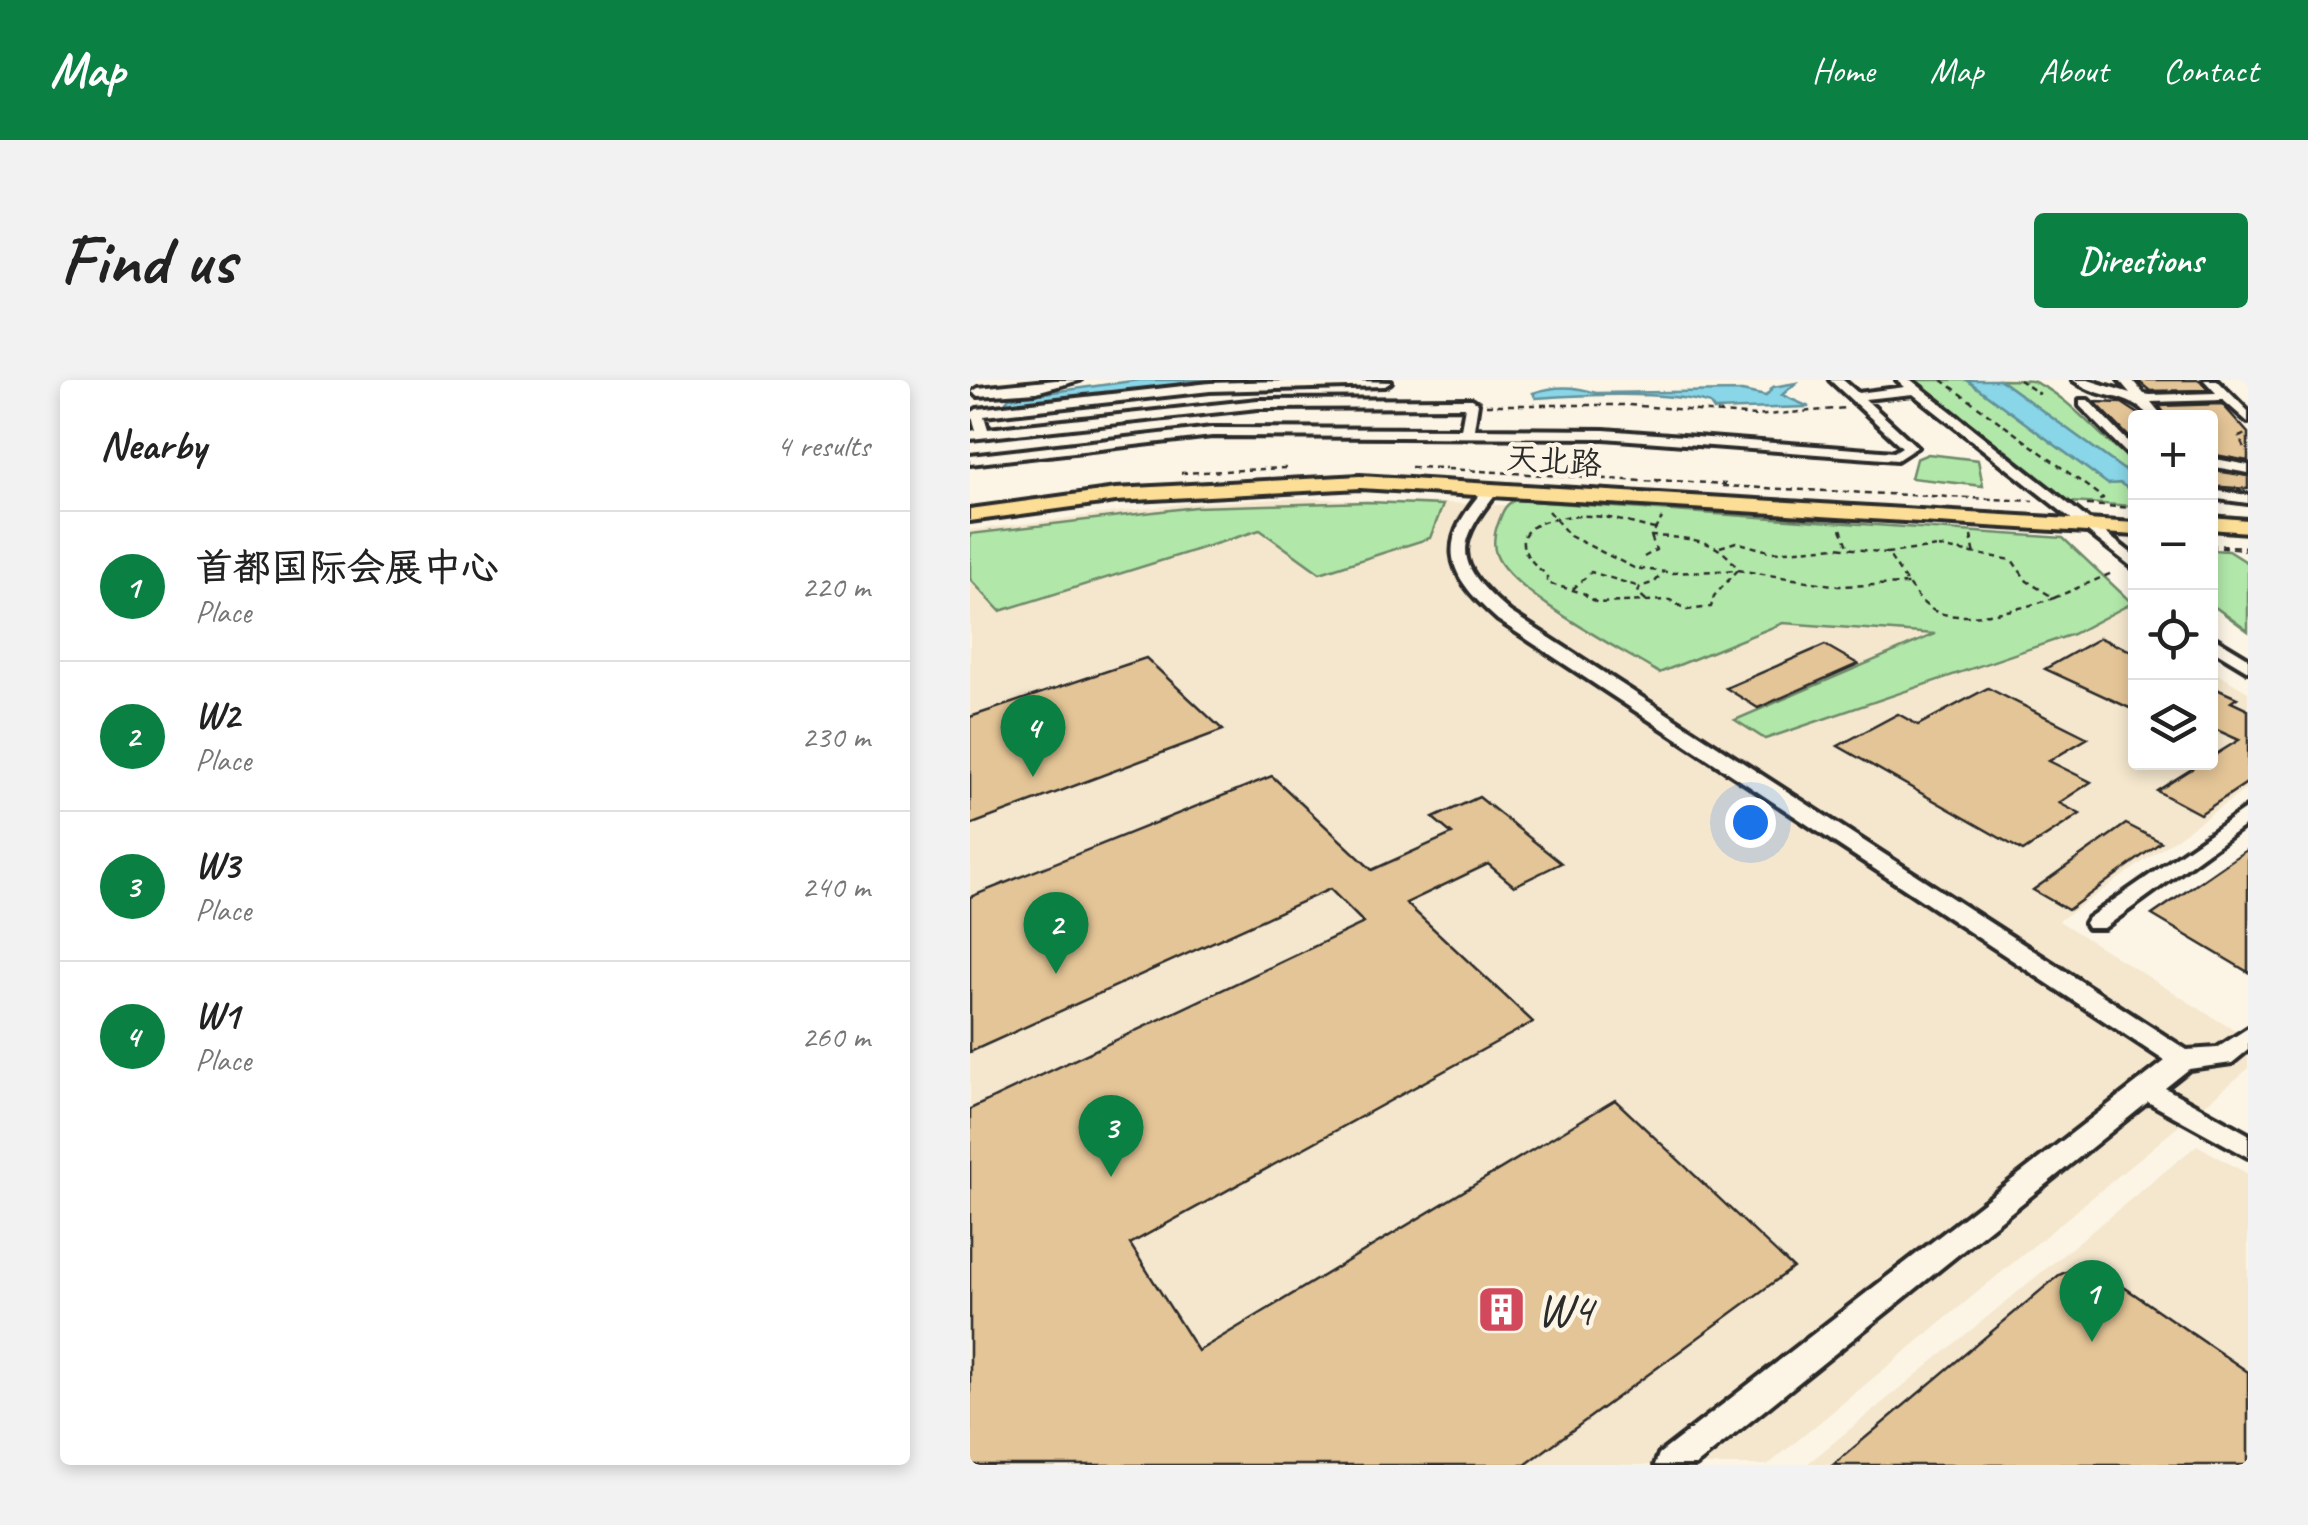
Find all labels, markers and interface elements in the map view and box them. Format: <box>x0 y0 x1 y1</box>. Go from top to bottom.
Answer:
text: Map <box>50 40 125 100</box>
text: Home <box>1812 48 1875 93</box>
text: Map <box>1930 48 1983 93</box>
text: About <box>2038 48 2108 93</box>
text: Contact <box>2163 48 2258 93</box>
button: Directions <box>2034 213 2248 308</box>
text: Find us <box>60 216 235 304</box>
map controls <box>2128 410 2218 770</box>
button: + <box>2128 410 2218 500</box>
text: Nearby <box>100 419 206 472</box>
text: 4 results <box>776 425 870 466</box>
street label: 天北路 <box>1505 437 1603 485</box>
button: − <box>2128 500 2218 590</box>
text: 首都国际会展中心 <box>195 544 499 591</box>
text: 1 <box>125 566 140 607</box>
text: 220 m <box>801 566 870 607</box>
button: locate <box>2128 590 2218 680</box>
text: Place <box>195 591 251 632</box>
button: layers <box>2128 680 2218 770</box>
text: W2 <box>195 692 239 739</box>
pin: 4 <box>1000 694 1066 777</box>
text: 2 <box>125 716 140 757</box>
text: 230 m <box>801 716 870 757</box>
text: Place <box>195 739 251 780</box>
your location <box>1725 797 1776 848</box>
text: W3 <box>195 842 239 889</box>
text: 3 <box>125 866 140 907</box>
text: 240 m <box>801 866 870 907</box>
text: Place <box>195 889 251 930</box>
pin: 2 <box>1024 892 1088 974</box>
text: W1 <box>195 992 239 1039</box>
text: 4 <box>125 1016 140 1057</box>
text: 260 m <box>801 1016 870 1057</box>
text: Place <box>195 1039 251 1080</box>
pin: 3 <box>1078 1094 1144 1177</box>
pin: 1 <box>2060 1260 2124 1342</box>
place label: W4 <box>1537 1279 1598 1339</box>
building icon: W4 <box>1476 1283 1528 1335</box>

